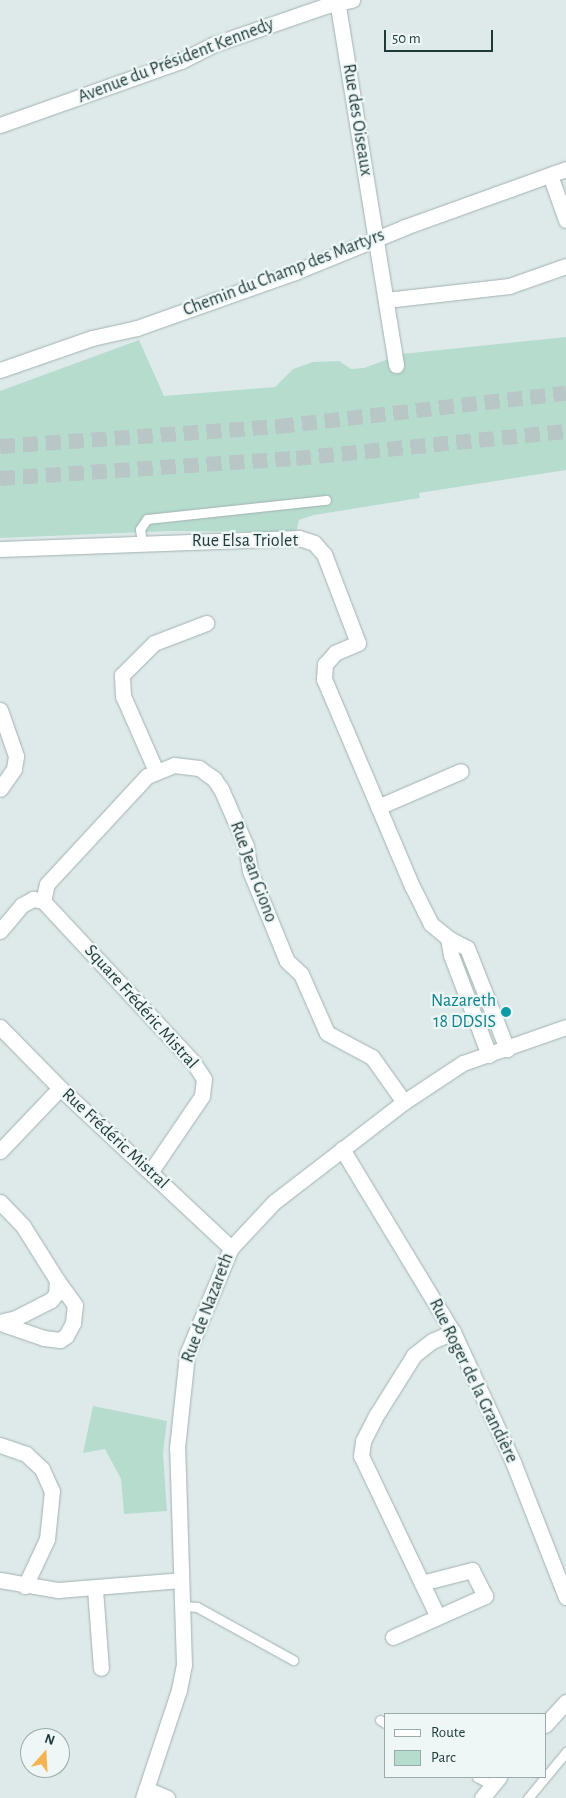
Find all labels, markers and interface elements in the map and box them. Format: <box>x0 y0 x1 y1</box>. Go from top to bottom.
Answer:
street label: Avenue du Président Kennedy <box>75 14 277 108</box>
scale bar <box>386 20 495 52</box>
text: 50 m <box>392 31 421 46</box>
street label: Rue des Oiseaux <box>337 62 377 178</box>
street label: Chemin du Champ des Martyrs <box>180 225 388 321</box>
street label: Rue Elsa Triolet <box>192 530 298 552</box>
street label: Rue Jean Giono <box>225 819 281 925</box>
street label: Square Frédéric Mistral <box>79 940 203 1074</box>
place label: Nazareth 18 DDSIS <box>431 991 496 1034</box>
marker: Nazareth 18 DDSIS <box>500 1006 512 1018</box>
street label: Rue Frédéric Mistral <box>57 1084 173 1194</box>
street label: Rue de Nazareth <box>177 1250 239 1366</box>
street label: Rue Roger de la Grandière <box>424 1295 522 1467</box>
legend <box>384 1713 546 1778</box>
text: Route <box>431 1725 465 1740</box>
north arrow <box>20 1728 70 1778</box>
text: N <box>43 1732 56 1748</box>
text: Parc <box>431 1750 456 1765</box>

